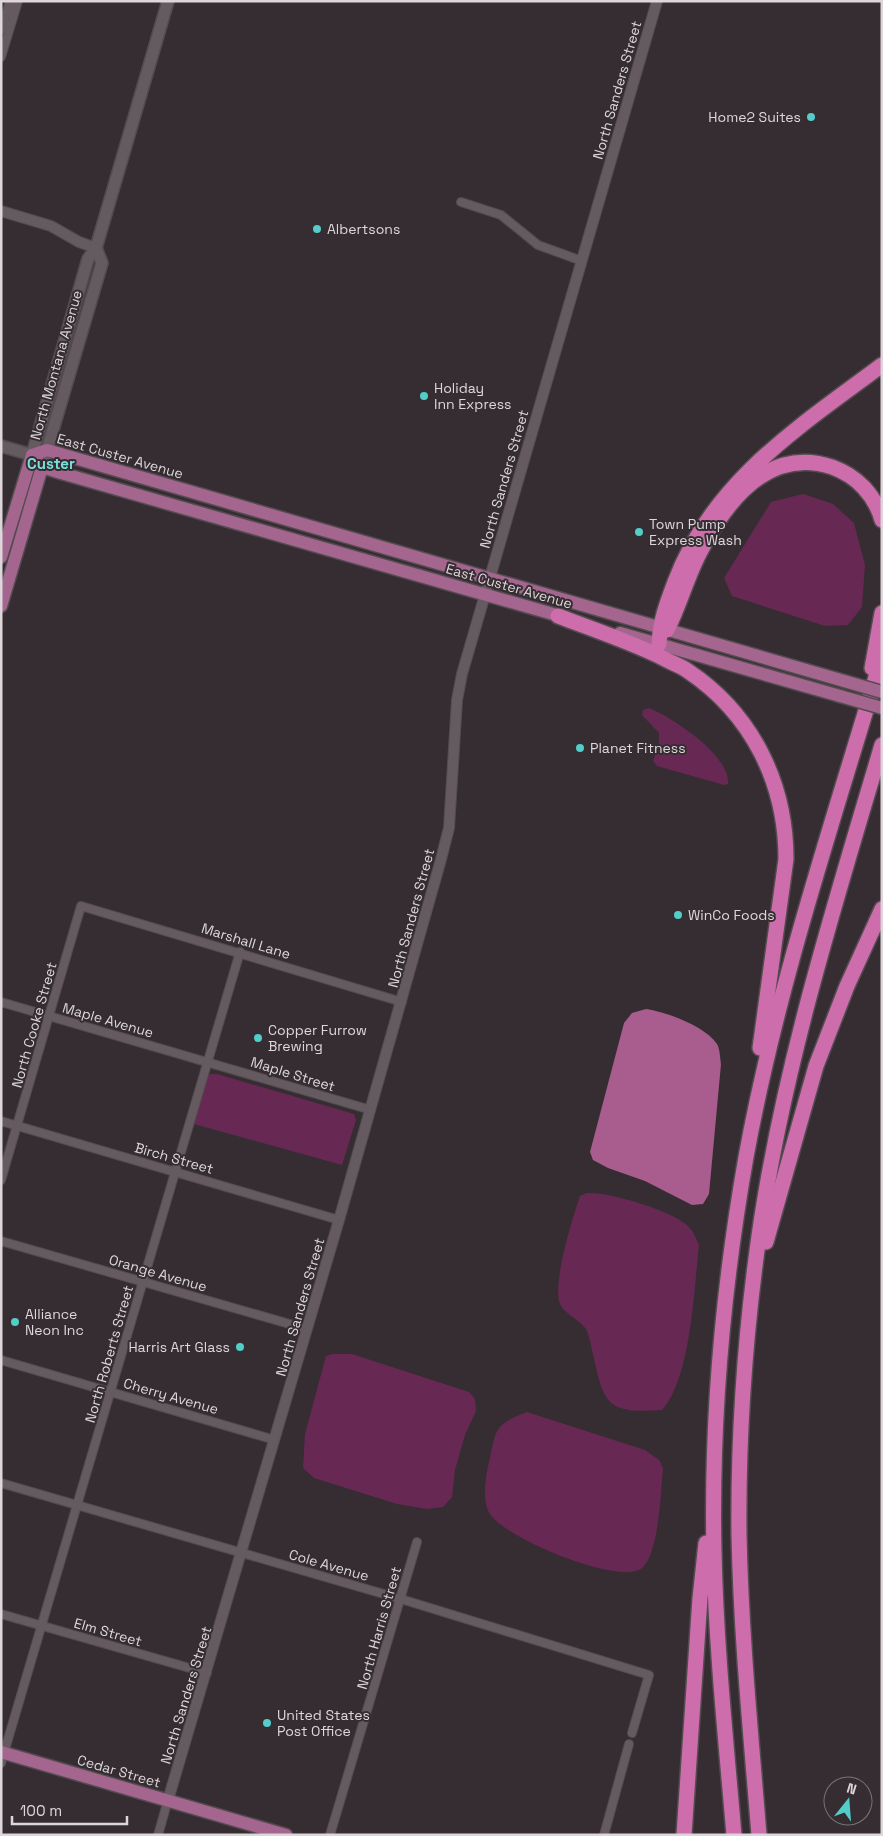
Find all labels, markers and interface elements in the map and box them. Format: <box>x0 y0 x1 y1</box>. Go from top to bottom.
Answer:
street label: North Sanders Street <box>589 19 645 161</box>
place label: Home2 Suites <box>708 108 801 126</box>
marker: Home2 Suites <box>805 111 817 123</box>
place label: Albertsons <box>327 220 400 238</box>
marker: Albertsons <box>311 223 323 235</box>
street label: North Montana Avenue <box>26 288 86 442</box>
place label: Holiday Inn Express <box>434 379 511 413</box>
marker: Holiday Inn Express <box>418 390 430 402</box>
street label: North Sanders Street <box>476 408 532 550</box>
street label: East Custer Avenue <box>55 429 185 483</box>
district label: Custer <box>27 454 75 473</box>
place label: Town Pump Express Wash <box>649 515 742 549</box>
marker: Town Pump Express Wash <box>633 526 645 538</box>
street label: East Custer Avenue <box>444 559 574 613</box>
place label: Planet Fitness <box>590 739 686 757</box>
marker: Planet Fitness <box>574 742 586 754</box>
street label: North Sanders Street <box>384 846 438 990</box>
place label: WinCo Foods <box>688 906 775 924</box>
marker: WinCo Foods <box>672 909 684 921</box>
street label: Marshall Lane <box>199 919 293 963</box>
street label: North Cooke Street <box>7 960 61 1090</box>
street label: Maple Avenue <box>60 998 156 1042</box>
place label: Copper Furrow Brewing <box>268 1021 367 1055</box>
marker: Copper Furrow Brewing <box>252 1032 264 1044</box>
street label: Maple Street <box>249 1053 337 1095</box>
street label: Birch Street <box>133 1138 215 1178</box>
street label: North Sanders Street <box>272 1236 328 1378</box>
street label: Orange Avenue <box>107 1250 209 1296</box>
street label: North Roberts Street <box>81 1283 137 1425</box>
place label: Alliance Neon Inc <box>25 1305 84 1339</box>
marker: Alliance Neon Inc <box>9 1316 21 1328</box>
place label: Harris Art Glass <box>128 1338 230 1356</box>
marker: Harris Art Glass <box>234 1341 246 1353</box>
street label: Cherry Avenue <box>121 1374 221 1418</box>
street label: Cole Avenue <box>287 1545 371 1585</box>
street label: North Harris Street <box>353 1565 405 1691</box>
street label: Elm Street <box>72 1614 144 1650</box>
street label: North Sanders Street <box>156 1624 216 1766</box>
place label: United States Post Office <box>277 1706 370 1740</box>
marker: United States Post Office <box>261 1717 273 1729</box>
street label: Cedar Street <box>75 1750 163 1792</box>
north arrow <box>823 1776 873 1826</box>
text: N <box>845 1779 859 1799</box>
scale bar <box>12 1794 128 1826</box>
text: 100 m <box>20 1801 62 1820</box>

